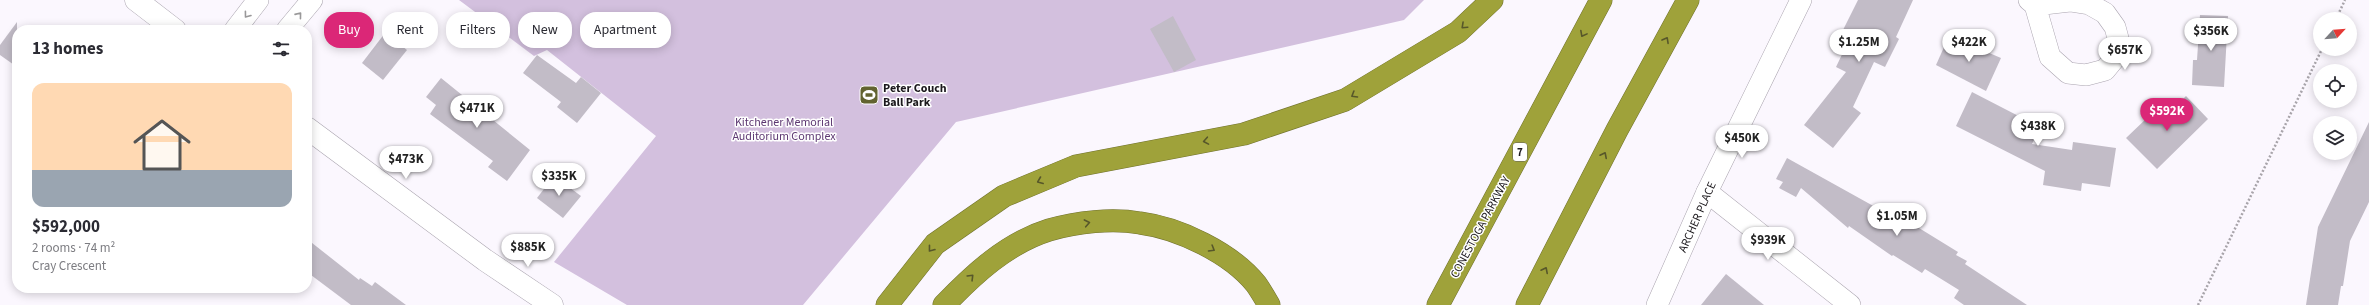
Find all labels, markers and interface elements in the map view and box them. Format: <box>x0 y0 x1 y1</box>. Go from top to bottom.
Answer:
one-way arrow <box>244 11 252 18</box>
one-way arrow <box>295 12 302 20</box>
chip: Buy <box>324 12 374 48</box>
chip: Rent <box>382 12 438 48</box>
chip: Filters <box>446 12 510 48</box>
chip: New <box>518 12 572 48</box>
chip: Apartment <box>580 12 671 48</box>
north arrow <box>2313 12 2357 56</box>
map controls <box>2313 12 2357 160</box>
pin: $356K <box>2183 18 2239 52</box>
one-way arrow <box>1461 22 1469 29</box>
text: $356K <box>2193 22 2229 40</box>
pin: $1.25M <box>1826 29 1892 63</box>
pin: $422K <box>1941 29 1997 63</box>
one-way arrow <box>1580 30 1587 38</box>
text: $1.25M <box>1838 33 1880 51</box>
text: $422K <box>1951 33 1987 51</box>
text: 13 homes <box>32 37 103 61</box>
one-way arrow <box>1662 37 1669 44</box>
pin: $657K <box>2097 37 2153 71</box>
icon: filters <box>270 38 292 60</box>
text: $657K <box>2107 41 2143 59</box>
button: locate <box>2313 64 2357 108</box>
place label: Peter Couch Ball Park <box>883 80 947 111</box>
sports icon: Peter Couch Ball Park <box>858 84 880 106</box>
one-way arrow <box>1351 90 1358 98</box>
pin: $471K <box>449 95 505 129</box>
pin: $592K <box>2139 98 2195 132</box>
text: $471K <box>459 99 495 117</box>
text: $592K <box>2149 102 2185 120</box>
icon: home <box>126 109 198 181</box>
pin: $438K <box>2010 113 2066 147</box>
park label: Kitchener Memorial Auditorium Complex <box>732 114 836 145</box>
button: layers <box>2313 116 2357 160</box>
text: $438K <box>2020 117 2056 135</box>
pin: $450K <box>1714 125 1770 159</box>
text: $450K <box>1724 129 1760 147</box>
one-way arrow <box>1203 136 1209 145</box>
road number: 7 <box>1513 143 1527 161</box>
pin: $473K <box>378 146 434 180</box>
text: $473K <box>388 150 424 168</box>
one-way arrow <box>1599 151 1607 159</box>
pin: $335K <box>531 163 587 197</box>
text: $335K <box>541 167 577 185</box>
street label: CONESTOGA PARKWAY <box>1446 173 1515 281</box>
one-way arrow <box>1037 176 1045 184</box>
street label: ARCHER PLACE <box>1674 179 1721 255</box>
pin: $1.05M <box>1864 203 1930 237</box>
text: $1.05M <box>1876 207 1918 225</box>
text: $592,000 <box>32 215 100 239</box>
one-way arrow <box>1084 219 1090 228</box>
pin: $939K <box>1740 227 1796 261</box>
text: $939K <box>1750 231 1786 249</box>
pin: $885K <box>500 234 556 268</box>
text: $885K <box>510 238 546 256</box>
text: 2 rooms · 74 m² <box>32 239 115 257</box>
one-way arrow <box>1208 244 1215 251</box>
one-way arrow <box>929 245 936 252</box>
text: Cray Crescent <box>32 257 106 275</box>
one-way arrow <box>1540 267 1548 275</box>
one-way arrow <box>966 274 974 282</box>

